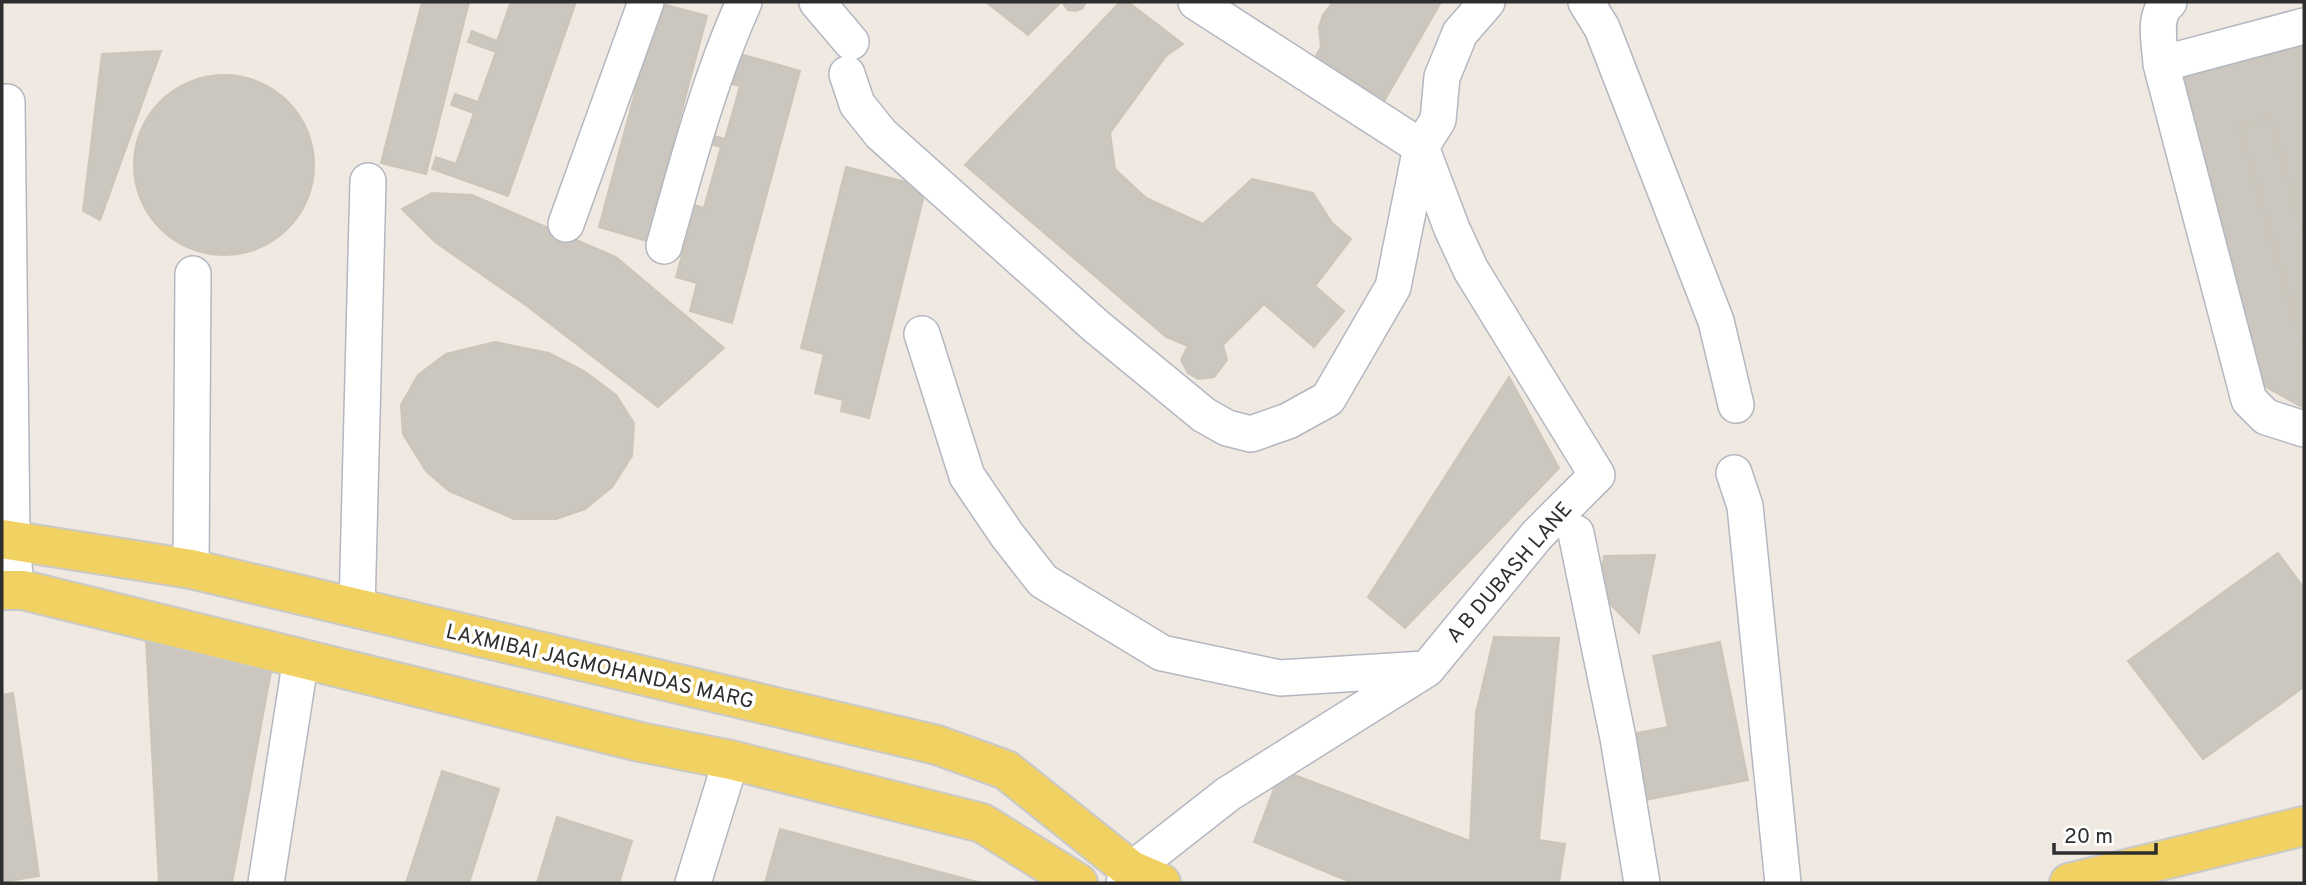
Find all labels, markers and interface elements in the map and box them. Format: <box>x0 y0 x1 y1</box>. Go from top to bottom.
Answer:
street label: A B DUBASH LANE <box>1441 497 1579 649</box>
street label: LAXMIBAI JAGMOHANDAS MARG <box>443 619 756 716</box>
scale bar <box>2054 812 2156 856</box>
text: 20 m <box>2064 824 2113 851</box>

